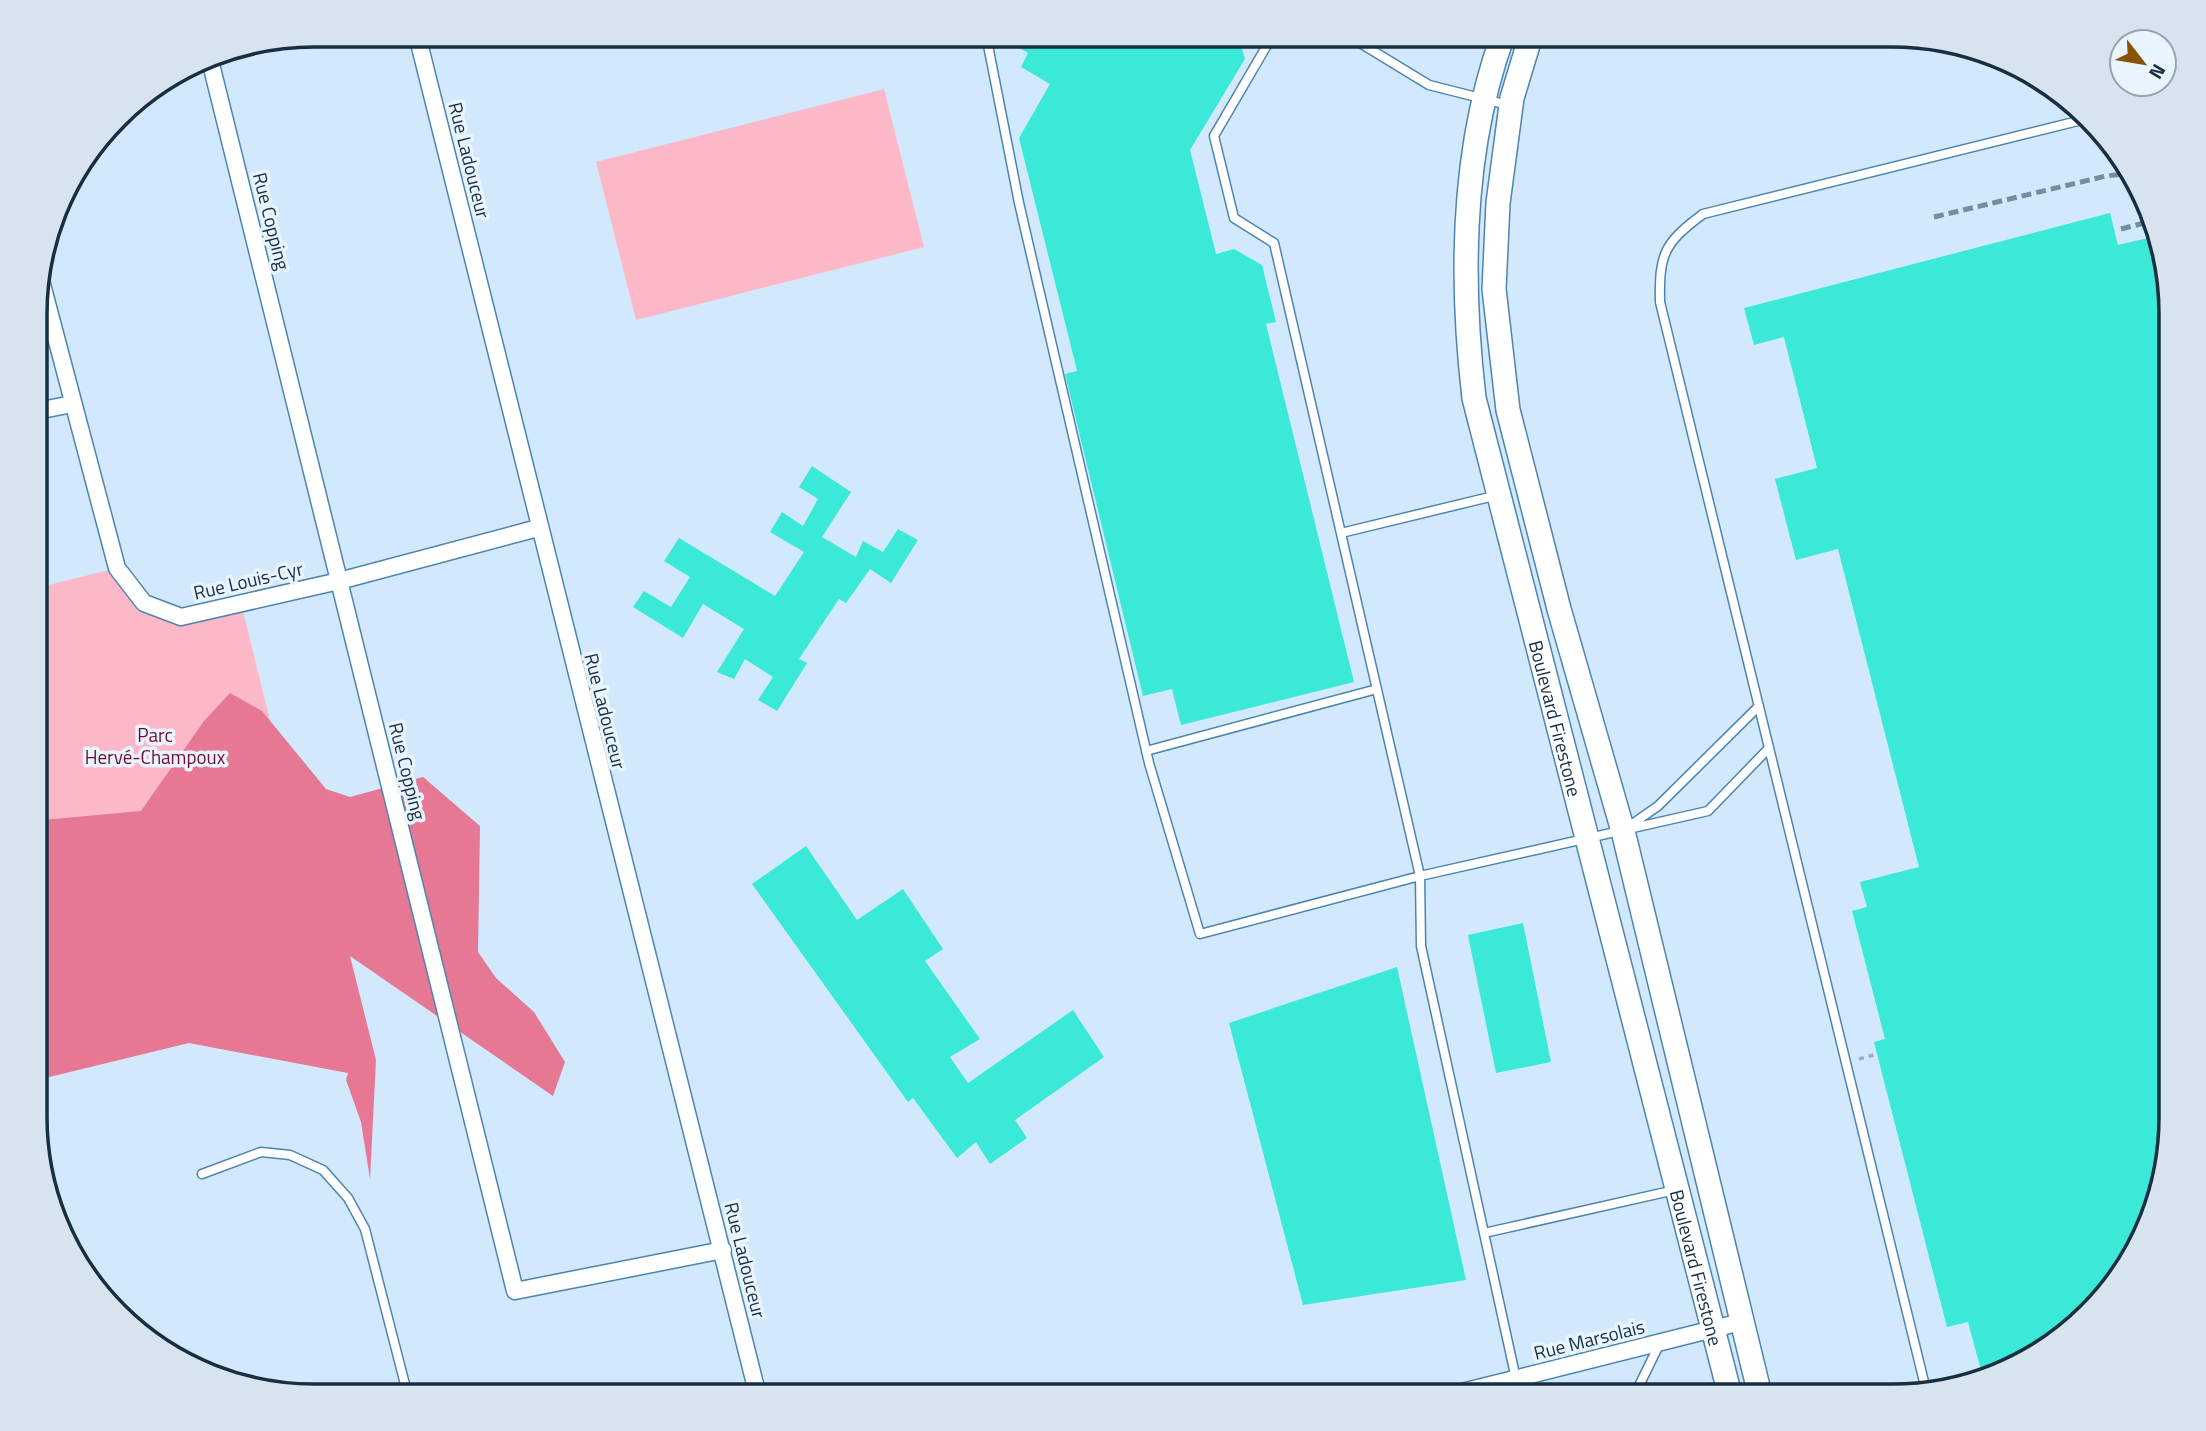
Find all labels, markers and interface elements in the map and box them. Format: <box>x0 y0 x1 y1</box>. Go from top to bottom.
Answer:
north arrow <box>2108 28 2178 98</box>
text: N <box>2142 59 2174 85</box>
street label: Rue Ladouceur <box>442 99 499 222</box>
street label: Rue Copping <box>246 169 298 273</box>
street label: Rue Louis-Cyr <box>190 553 306 607</box>
street label: Boulevard Firestone <box>1522 637 1590 799</box>
street label: Rue Ladouceur <box>578 650 635 773</box>
street label: Rue Copping <box>382 719 434 823</box>
park label: Parc Hervé-Champoux <box>85 720 226 771</box>
street label: Boulevard Firestone <box>1663 1186 1731 1349</box>
street label: Rue Ladouceur <box>718 1199 775 1322</box>
street label: Rue Marsolais <box>1531 1311 1648 1367</box>

